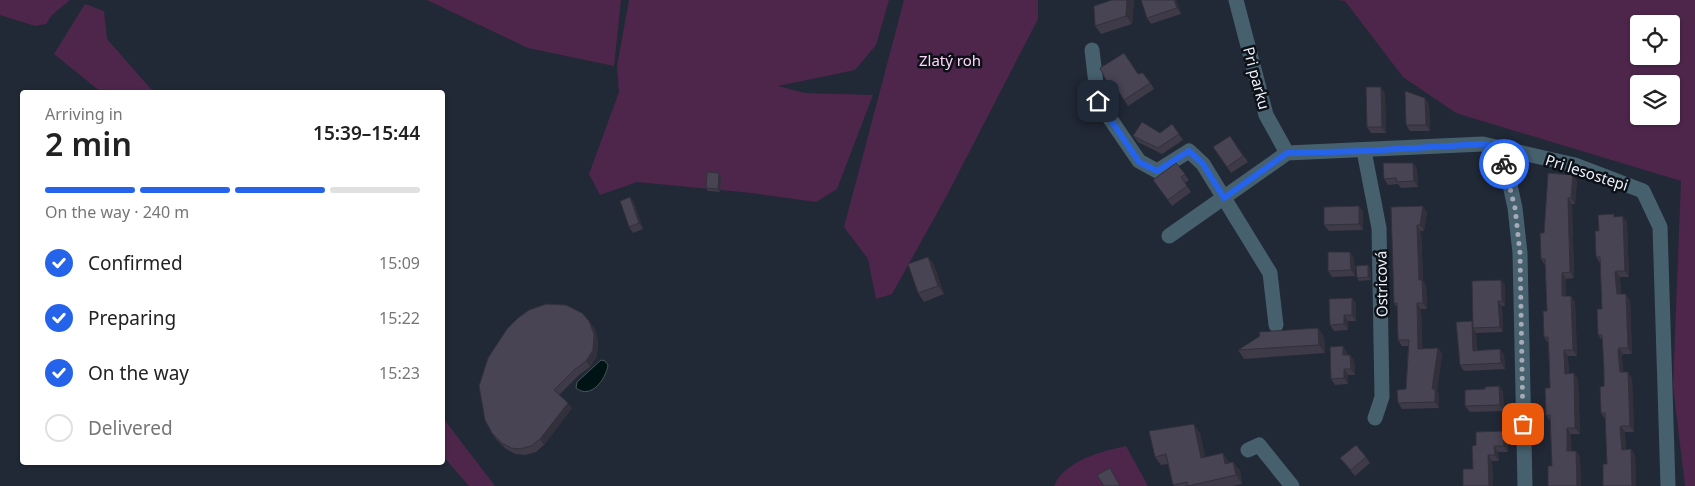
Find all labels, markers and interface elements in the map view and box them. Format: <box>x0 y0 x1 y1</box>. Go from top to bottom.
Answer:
map controls <box>1630 15 1680 125</box>
button: locate <box>1630 15 1680 65</box>
street label: Pri parku <box>1239 44 1275 112</box>
park label: Zlatý roh <box>919 50 981 70</box>
button: layers <box>1630 75 1680 125</box>
pin <box>1077 80 1119 122</box>
icon: home <box>1084 87 1112 115</box>
text: Arriving in <box>45 103 123 125</box>
text: 15:39–15:44 <box>313 120 420 146</box>
text: 2 min <box>45 122 132 165</box>
courier <box>1479 139 1529 189</box>
street label: Pri lesostepi <box>1543 149 1631 195</box>
icon: bike <box>1490 150 1518 178</box>
text: On the way · 240 m <box>45 201 189 223</box>
icon: check <box>45 249 73 277</box>
text: Confirmed <box>88 250 183 276</box>
street label: Ostricová <box>1370 251 1392 317</box>
text: 15:09 <box>379 252 420 274</box>
icon: check <box>45 304 73 332</box>
text: Preparing <box>88 305 176 331</box>
text: 15:22 <box>379 307 420 329</box>
icon: check <box>45 359 73 387</box>
text: On the way <box>88 360 189 386</box>
text: 15:23 <box>379 362 420 384</box>
pin <box>1502 403 1544 445</box>
icon: bag <box>1509 410 1537 438</box>
text: Delivered <box>88 415 173 441</box>

